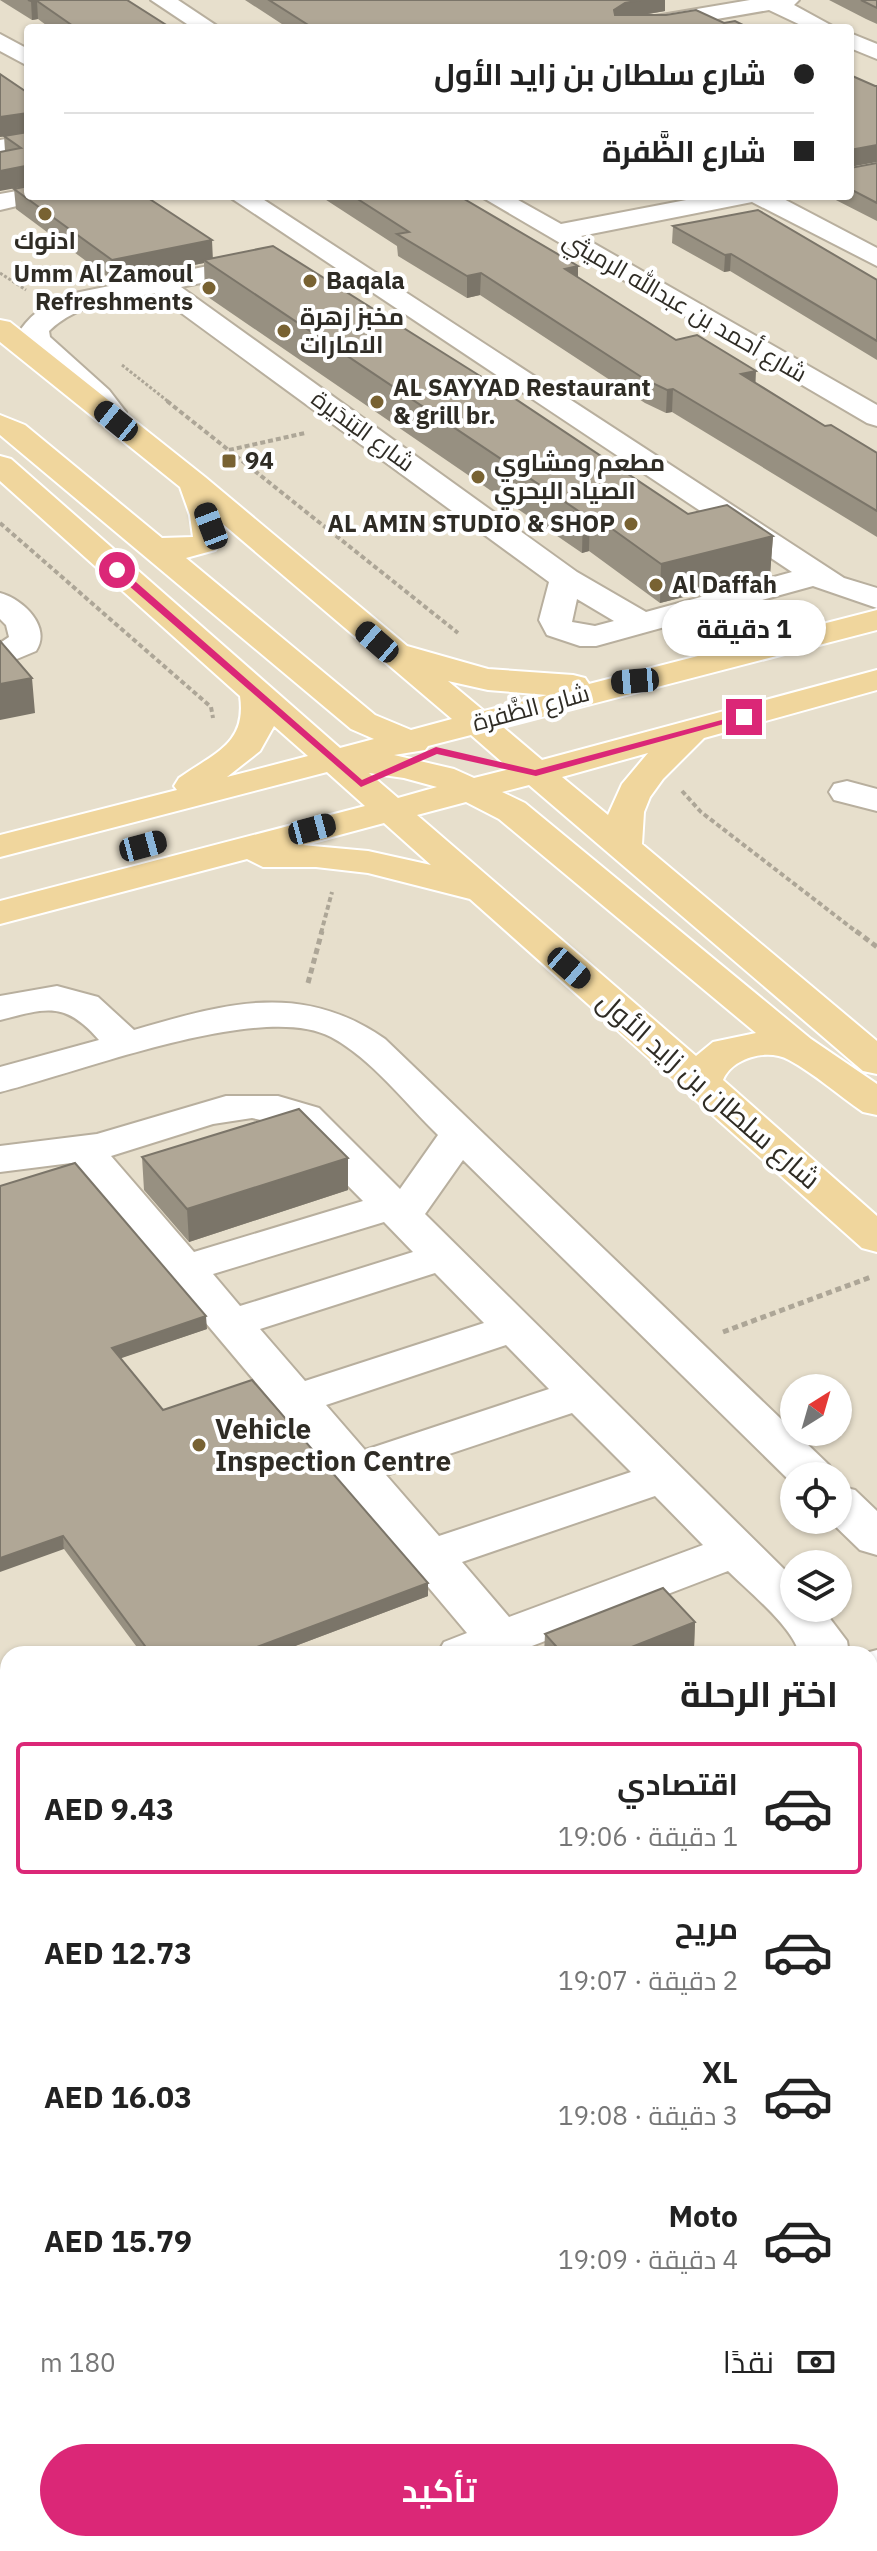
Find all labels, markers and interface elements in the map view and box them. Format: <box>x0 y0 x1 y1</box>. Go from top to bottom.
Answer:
text: شارع سلطان بن زايد الأول <box>434 54 766 93</box>
text: شارع الظَّفرة <box>602 131 766 170</box>
marker: ادنوك <box>36 205 54 223</box>
street label: شارع أحمد بن عبدالله الرميثي <box>556 223 813 393</box>
place label: ادنوك <box>14 224 76 256</box>
place label: Umm Al Zamoul Refreshments <box>14 257 193 317</box>
place label: Baqala <box>326 264 405 296</box>
marker: Baqala <box>301 272 319 290</box>
marker: Umm Al Zamoul Refreshments <box>200 279 218 297</box>
place label: مخبز زهرة الامارات <box>300 300 404 360</box>
marker: مخبز زهرة الامارات <box>275 322 293 340</box>
place label: AL SAYYAD Restaurant & grill br. <box>393 371 651 431</box>
street label: شارع البَندَيرة <box>305 382 421 479</box>
marker: AL SAYYAD Restaurant & grill br. <box>368 393 386 411</box>
car <box>90 397 142 445</box>
place label: 94 <box>245 444 274 476</box>
place label: مطعم ومشاوي الصياد البحري <box>494 446 665 510</box>
marker: 94 <box>220 452 238 470</box>
marker: مطعم ومشاوي الصياد البحري <box>469 468 487 486</box>
car <box>191 499 231 553</box>
place label: AL AMIN STUDIO & SHOP <box>327 507 615 539</box>
marker: AL AMIN STUDIO & SHOP <box>622 515 640 533</box>
route start <box>99 552 135 588</box>
place label: Al Daffah <box>672 568 777 600</box>
marker: Al Daffah <box>647 576 665 594</box>
callout: 1 دقيقة <box>662 601 826 657</box>
text: 1 دقيقة <box>696 611 792 645</box>
car <box>351 617 403 667</box>
car <box>610 667 660 695</box>
street label: شارع الظَّفرة <box>469 676 593 739</box>
route end <box>726 699 762 735</box>
car <box>286 811 338 847</box>
car <box>117 828 169 864</box>
car <box>543 943 595 993</box>
street label: شارع سلطان بن زايد الأول <box>589 982 829 1198</box>
north arrow <box>780 1374 852 1446</box>
map controls <box>780 1374 852 1622</box>
place label: Vehicle Inspection Centre <box>215 1410 451 1479</box>
marker: Vehicle Inspection Centre <box>190 1436 208 1454</box>
button: locate <box>780 1462 852 1534</box>
button: layers <box>780 1550 852 1622</box>
text: اختر الرحلة <box>680 1670 838 1717</box>
text: اقتصادي <box>617 1764 738 1803</box>
icon: car <box>762 1772 834 1844</box>
text: AED 9.43 <box>44 1789 174 1828</box>
text: 1 دقيقة · 19:06 <box>558 1819 738 1853</box>
text: مريح <box>675 1908 738 1947</box>
icon: car <box>762 1916 834 1988</box>
text: AED 12.73 <box>44 1933 192 1972</box>
text: 2 دقيقة · 19:07 <box>558 1963 738 1997</box>
text: XL <box>702 2052 738 2091</box>
icon: car <box>762 2060 834 2132</box>
text: AED 16.03 <box>44 2077 192 2116</box>
text: 3 دقيقة · 19:08 <box>558 2098 738 2132</box>
text: Moto <box>668 2196 738 2235</box>
icon: car <box>762 2204 834 2276</box>
text: AED 15.79 <box>44 2221 192 2260</box>
text: 4 دقيقة · 19:09 <box>558 2242 738 2276</box>
icon: cash <box>794 2340 838 2384</box>
text: نقدًا <box>723 2342 774 2381</box>
text: 180 m <box>40 2345 116 2379</box>
button: تأكيد <box>40 2444 838 2536</box>

